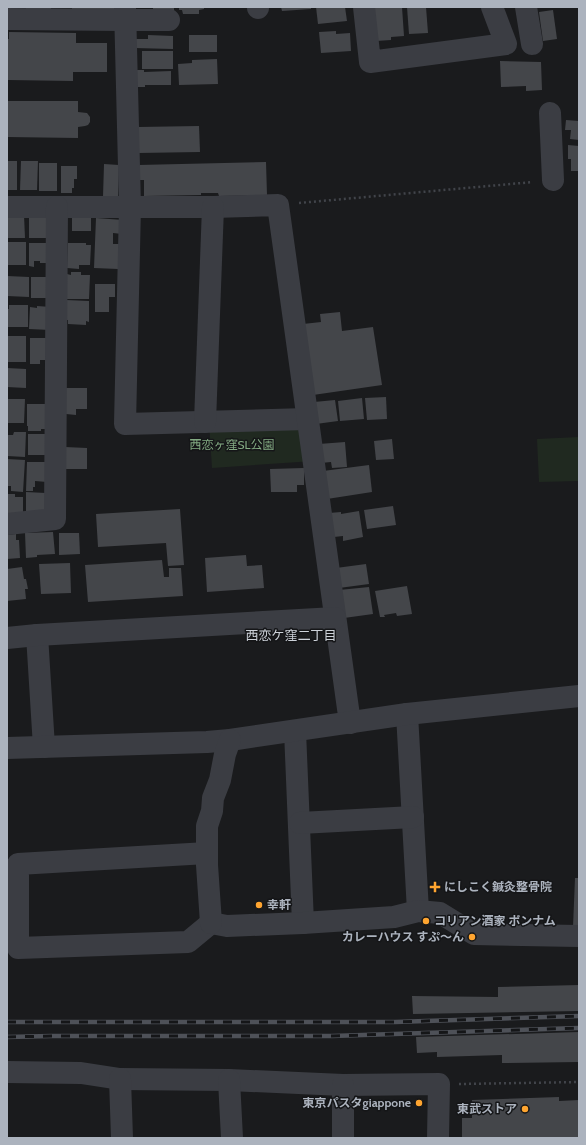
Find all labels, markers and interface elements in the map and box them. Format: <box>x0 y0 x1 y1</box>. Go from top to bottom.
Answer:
park label: 西恋ヶ窪SL公園 <box>189 437 275 452</box>
district label: 西恋ケ窪二丁目 <box>245 627 337 643</box>
place label: にしこく鍼灸整骨院 <box>444 879 552 894</box>
marker: にしこく鍼灸整骨院 <box>429 881 441 893</box>
place label: 幸軒 <box>267 897 291 912</box>
marker: 幸軒 <box>254 900 264 910</box>
place label: コリアン酒家 ポンナム <box>434 913 556 928</box>
marker: コリアン酒家 ポンナム <box>421 916 431 926</box>
place label: カレーハウス すぷ〜ん <box>342 929 464 944</box>
marker: カレーハウス すぷ〜ん <box>467 932 477 942</box>
place label: 東京パスタgiappone <box>302 1095 411 1110</box>
marker: 東京パスタgiappone <box>414 1098 424 1108</box>
place label: 東武ストア <box>457 1101 517 1116</box>
marker: 東武ストア <box>520 1104 530 1114</box>

